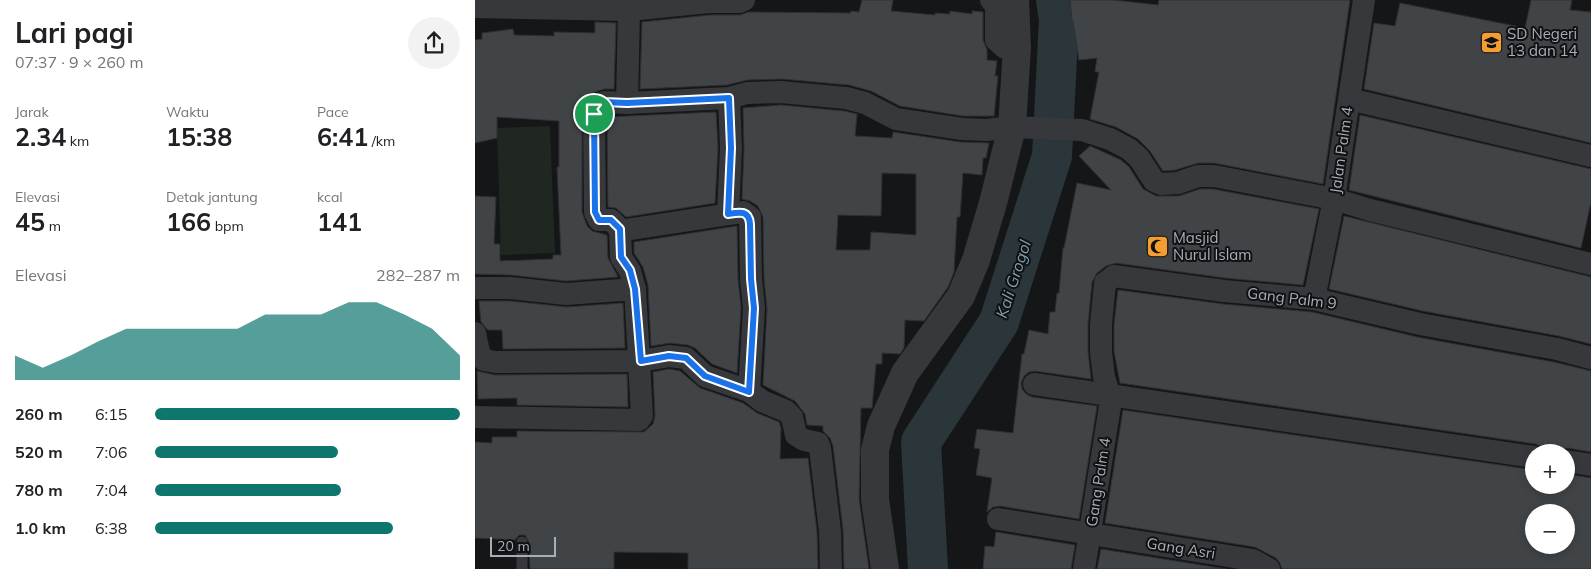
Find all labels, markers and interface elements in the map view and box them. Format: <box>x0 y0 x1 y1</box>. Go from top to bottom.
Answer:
text: Lari pagi <box>15 15 133 50</box>
button: share <box>408 17 460 69</box>
place label: SD Negeri 13 dan 14 <box>1507 24 1578 60</box>
school or university icon: SD Negeri 13 dan 14 <box>1479 30 1503 54</box>
text: 07:37 · 9 × 260 m <box>15 52 144 72</box>
pin <box>573 93 615 135</box>
icon: arrive <box>580 100 608 128</box>
text: Jarak <box>15 103 49 121</box>
text: Waktu <box>166 103 209 121</box>
text: Pace <box>317 103 349 121</box>
street label: Jalan Palm 4 <box>1326 105 1356 195</box>
text: 2.34 <box>15 121 66 152</box>
text: 15:38 <box>166 121 232 152</box>
text: 6:41 <box>317 121 368 152</box>
text: km <box>66 132 89 150</box>
text: /km <box>368 132 395 150</box>
text: Elevasi <box>15 188 60 206</box>
text: Detak jantung <box>166 188 258 206</box>
text: kcal <box>317 188 343 206</box>
text: 45 <box>15 206 45 237</box>
text: 166 <box>166 206 211 237</box>
text: 141 <box>317 206 362 237</box>
text: m <box>45 217 61 235</box>
text: bpm <box>211 217 244 235</box>
place label: Masjid Nurul Islam <box>1173 228 1252 264</box>
mosque icon: Masjid Nurul Islam <box>1145 234 1169 258</box>
water label: Kali Grogol <box>991 237 1035 320</box>
text: Elevasi <box>15 265 67 285</box>
text: 282–287 m <box>376 265 460 285</box>
street label: Gang Palm 9 <box>1246 283 1338 313</box>
text: 260 m <box>15 404 63 424</box>
text: 6:15 <box>95 404 127 424</box>
street label: Gang Palm 4 <box>1082 436 1114 528</box>
text: 520 m <box>15 442 63 462</box>
text: 7:06 <box>95 442 127 462</box>
map controls <box>1525 444 1575 554</box>
button: + <box>1525 444 1575 494</box>
text: 780 m <box>15 480 63 500</box>
text: 7:04 <box>95 480 127 500</box>
button: − <box>1525 504 1575 554</box>
text: 1.0 km <box>15 518 66 538</box>
text: 6:38 <box>95 518 127 538</box>
street label: Gang Asri <box>1145 533 1217 563</box>
scale bar <box>490 534 556 557</box>
text: 20 m <box>497 537 530 555</box>

